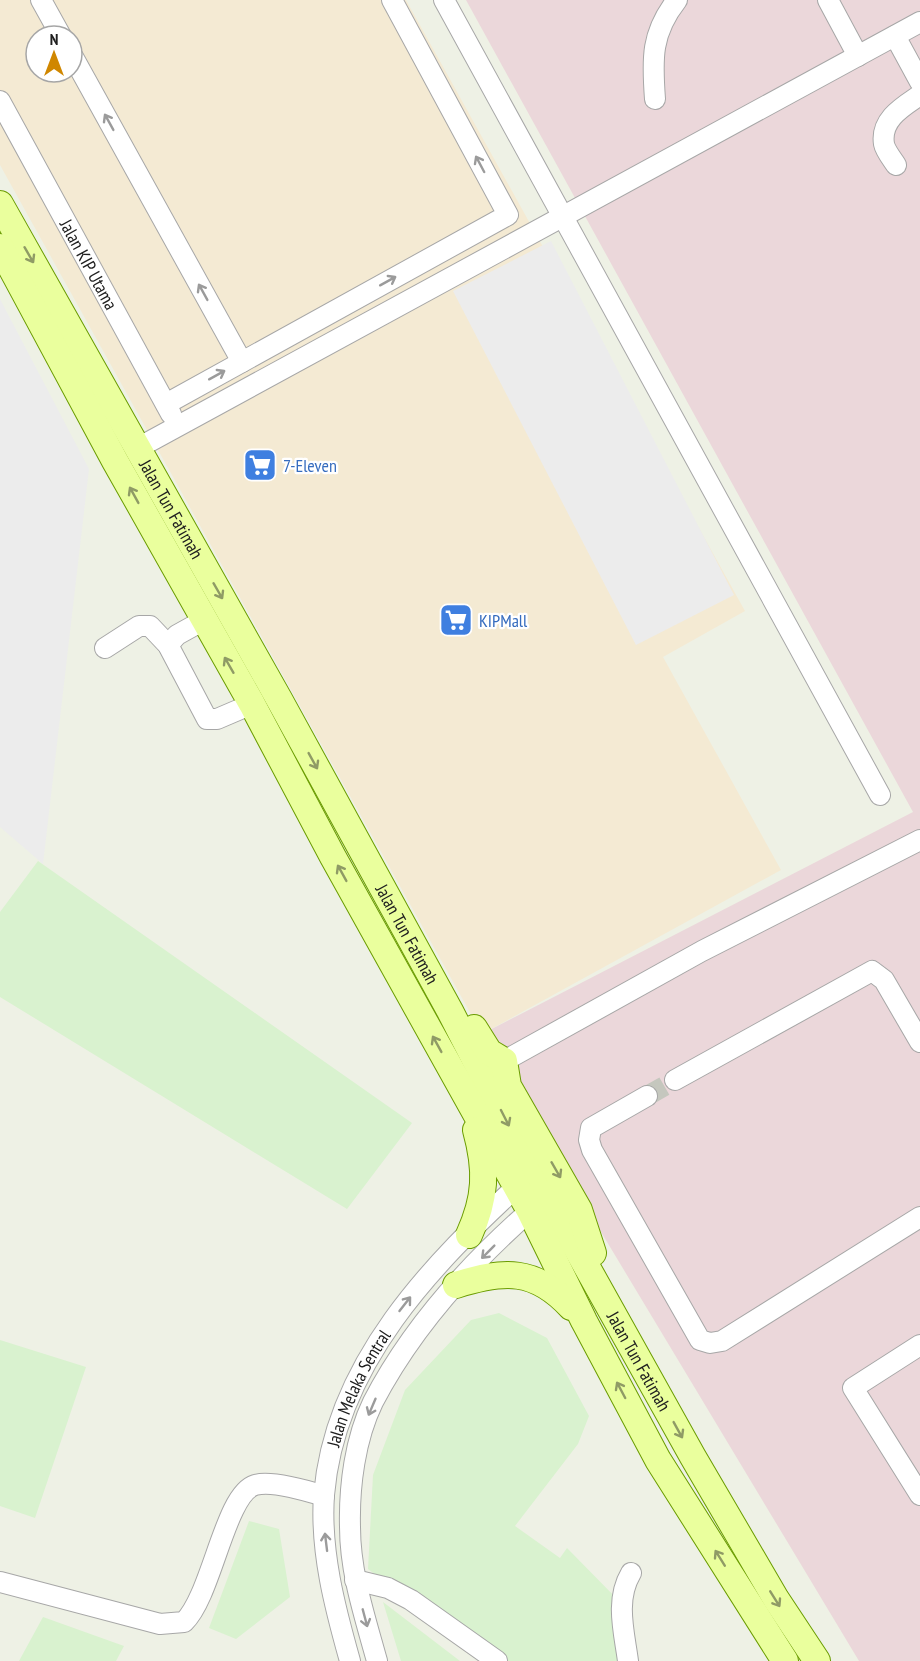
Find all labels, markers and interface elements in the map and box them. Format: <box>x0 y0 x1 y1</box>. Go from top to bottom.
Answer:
north arrow <box>24 24 84 84</box>
text: N <box>50 29 58 49</box>
one-way arrow <box>103 113 114 131</box>
one-way arrow <box>474 155 485 173</box>
street label: Jalan KIP Utama <box>55 214 123 313</box>
one-way arrow <box>24 246 36 263</box>
one-way arrow <box>379 275 396 287</box>
one-way arrow <box>197 284 209 301</box>
one-way arrow <box>208 369 225 381</box>
supermarket icon: 7-Eleven <box>242 447 278 483</box>
street label: Jalan Tun Fatimah <box>134 454 209 563</box>
place label: 7-Eleven <box>283 454 337 477</box>
one-way arrow <box>128 487 140 504</box>
one-way arrow <box>212 582 224 599</box>
supermarket icon: KIPMall <box>438 602 474 638</box>
place label: KIPMall <box>479 609 528 632</box>
one-way arrow <box>223 657 235 674</box>
one-way arrow <box>308 752 319 770</box>
one-way arrow <box>336 865 348 882</box>
street label: Jalan Tun Fatimah <box>371 879 444 988</box>
one-way arrow <box>431 1035 442 1053</box>
one-way arrow <box>499 1109 511 1126</box>
one-way arrow <box>550 1161 562 1178</box>
one-way arrow <box>481 1245 496 1260</box>
one-way arrow <box>399 1296 412 1312</box>
street label: Jalan Tun Fatimah <box>602 1306 676 1415</box>
street label: Jalan Melaka Sentral <box>321 1324 395 1450</box>
one-way arrow <box>615 1382 626 1400</box>
one-way arrow <box>366 1398 377 1416</box>
one-way arrow <box>672 1421 684 1438</box>
one-way arrow <box>320 1533 331 1553</box>
one-way arrow <box>713 1550 725 1567</box>
one-way arrow <box>770 1590 782 1607</box>
one-way arrow <box>360 1609 372 1628</box>

